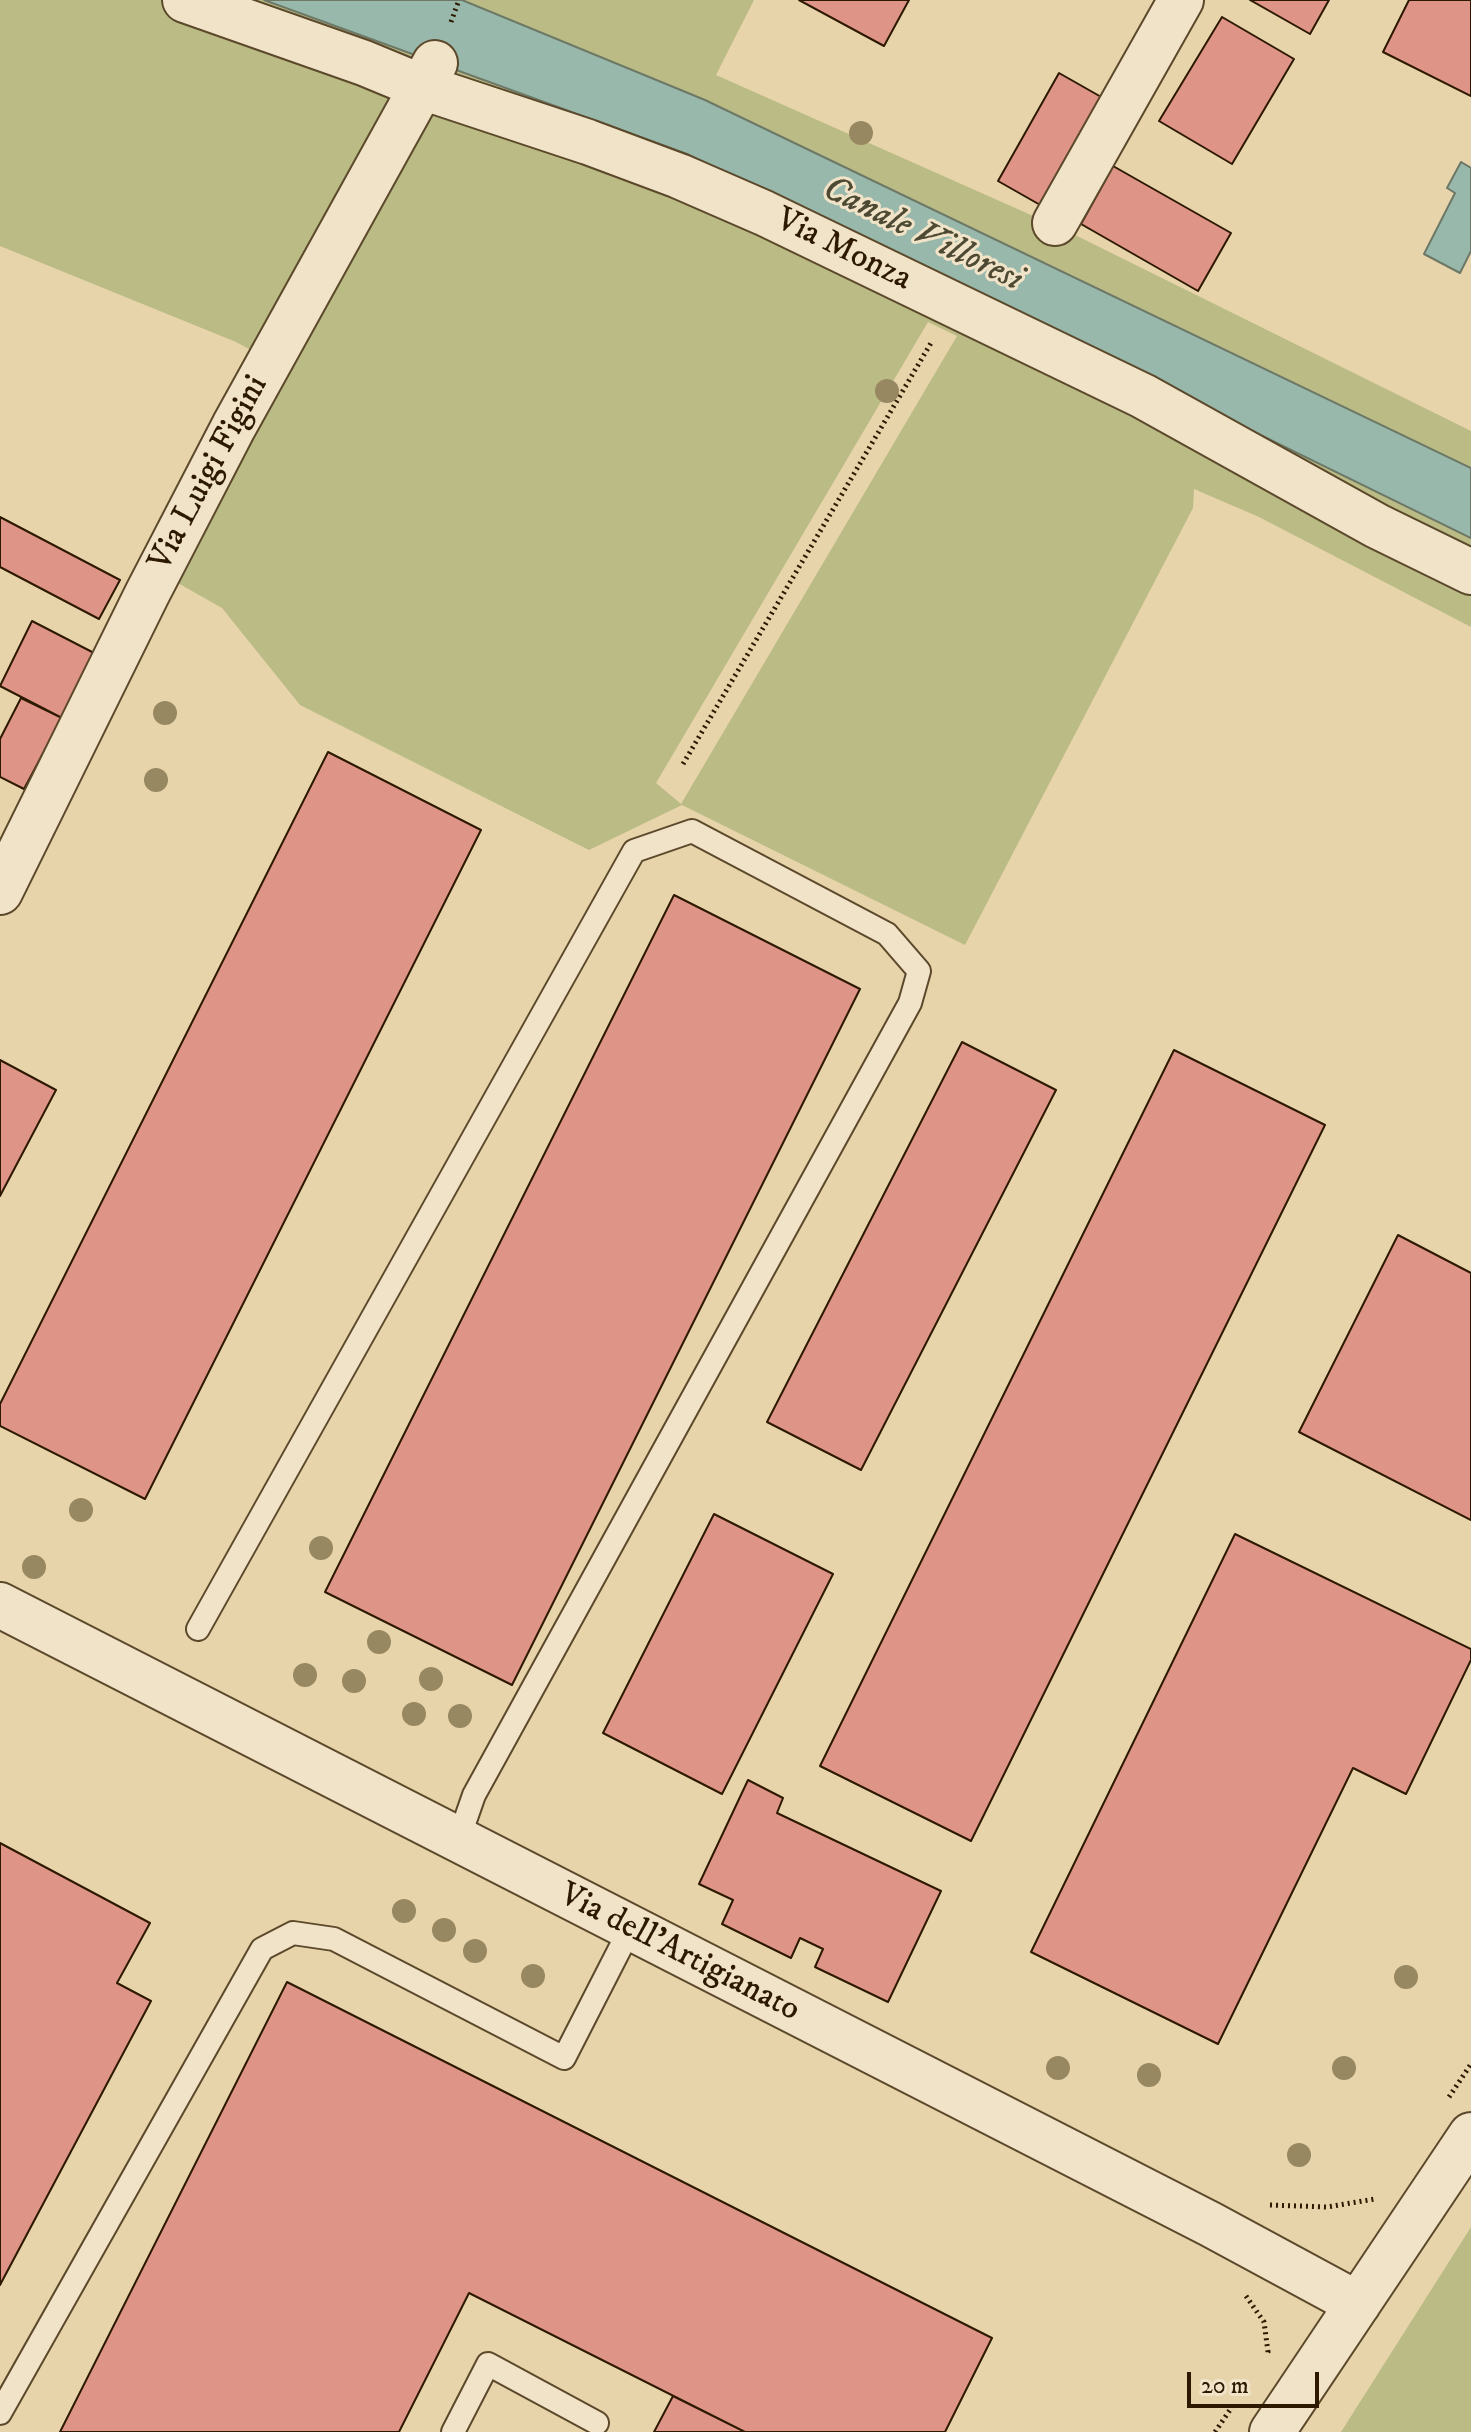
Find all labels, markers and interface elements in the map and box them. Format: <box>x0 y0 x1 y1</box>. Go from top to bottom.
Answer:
water label: Canale Villoresi <box>815 169 1029 303</box>
street label: Via Monza <box>769 201 917 301</box>
street label: Via Luigi Figini <box>141 369 279 579</box>
street label: Via dell'Artigianato <box>552 1876 806 2032</box>
scale bar <box>1191 2356 1323 2406</box>
text: 20 m <box>1201 2371 1249 2401</box>

